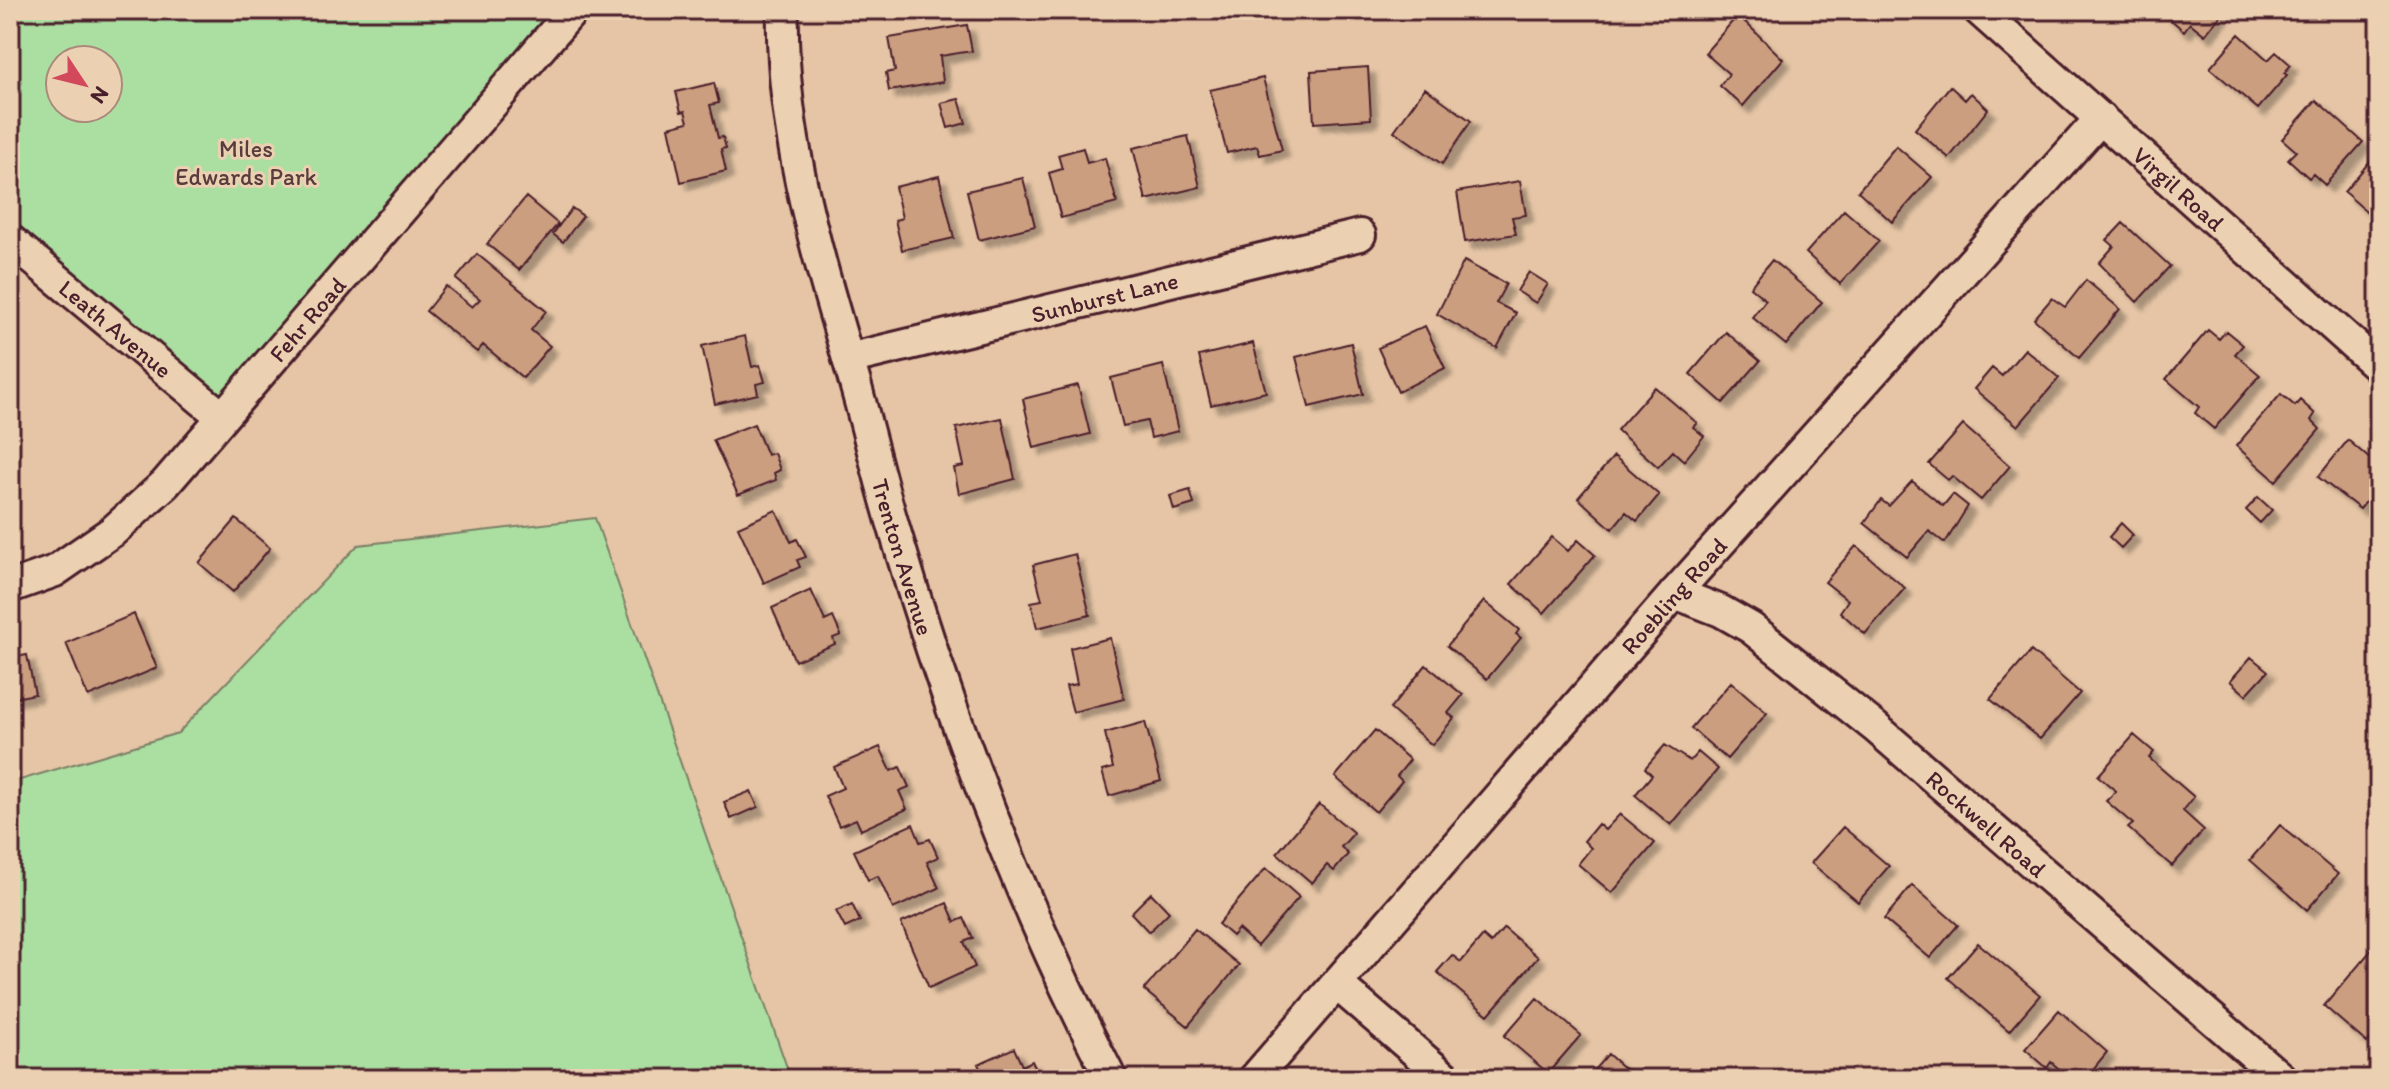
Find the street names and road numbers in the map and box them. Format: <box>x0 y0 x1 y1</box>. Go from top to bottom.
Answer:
street label: Virgil Road <box>2127 140 2231 237</box>
street label: Sunburst Lane <box>1028 265 1181 329</box>
street label: Fehr Road <box>262 271 352 368</box>
street label: Leath Avenue <box>54 273 178 384</box>
street label: Trenton Avenue <box>866 475 941 639</box>
street label: Roebling Road <box>1614 531 1733 660</box>
street label: Rockwell Road <box>1921 764 2052 883</box>

